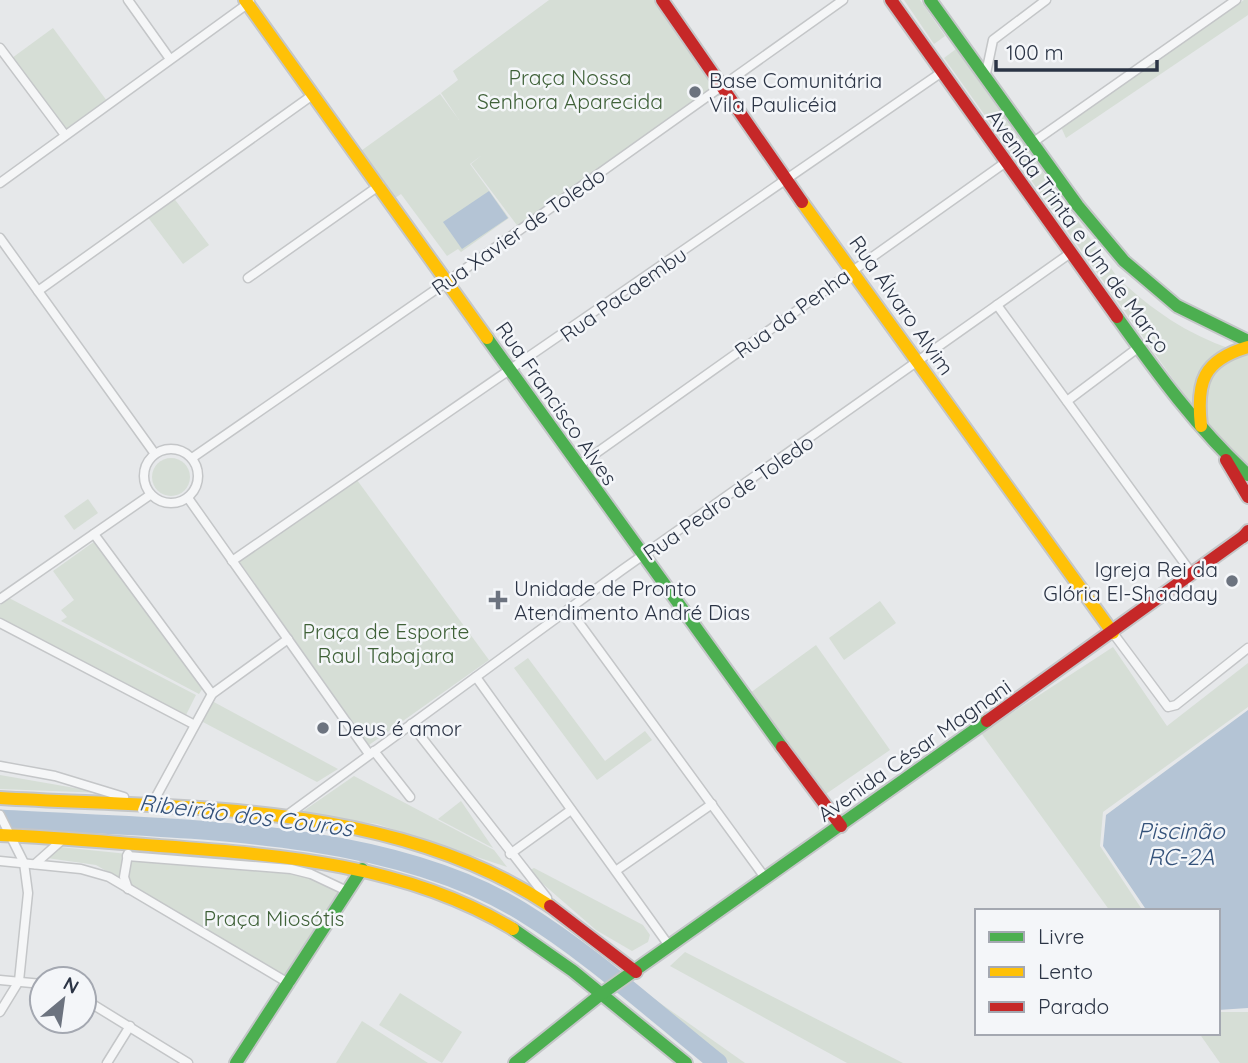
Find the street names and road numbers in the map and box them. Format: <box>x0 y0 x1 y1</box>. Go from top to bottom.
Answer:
street label: Avenida Trinta e Um de Março <box>982 104 1176 358</box>
street label: Rua Xavier de Toledo <box>426 161 610 301</box>
street label: Rua Álvaro Alvim <box>844 230 960 380</box>
street label: Rua Pacaembu <box>555 241 691 347</box>
street label: Rua da Penha <box>729 262 855 364</box>
street label: Rua Francisco Alves <box>491 316 623 490</box>
street label: Rua Pedro de Toledo <box>638 428 818 566</box>
street label: Avenida César Magnani <box>812 673 1016 827</box>

